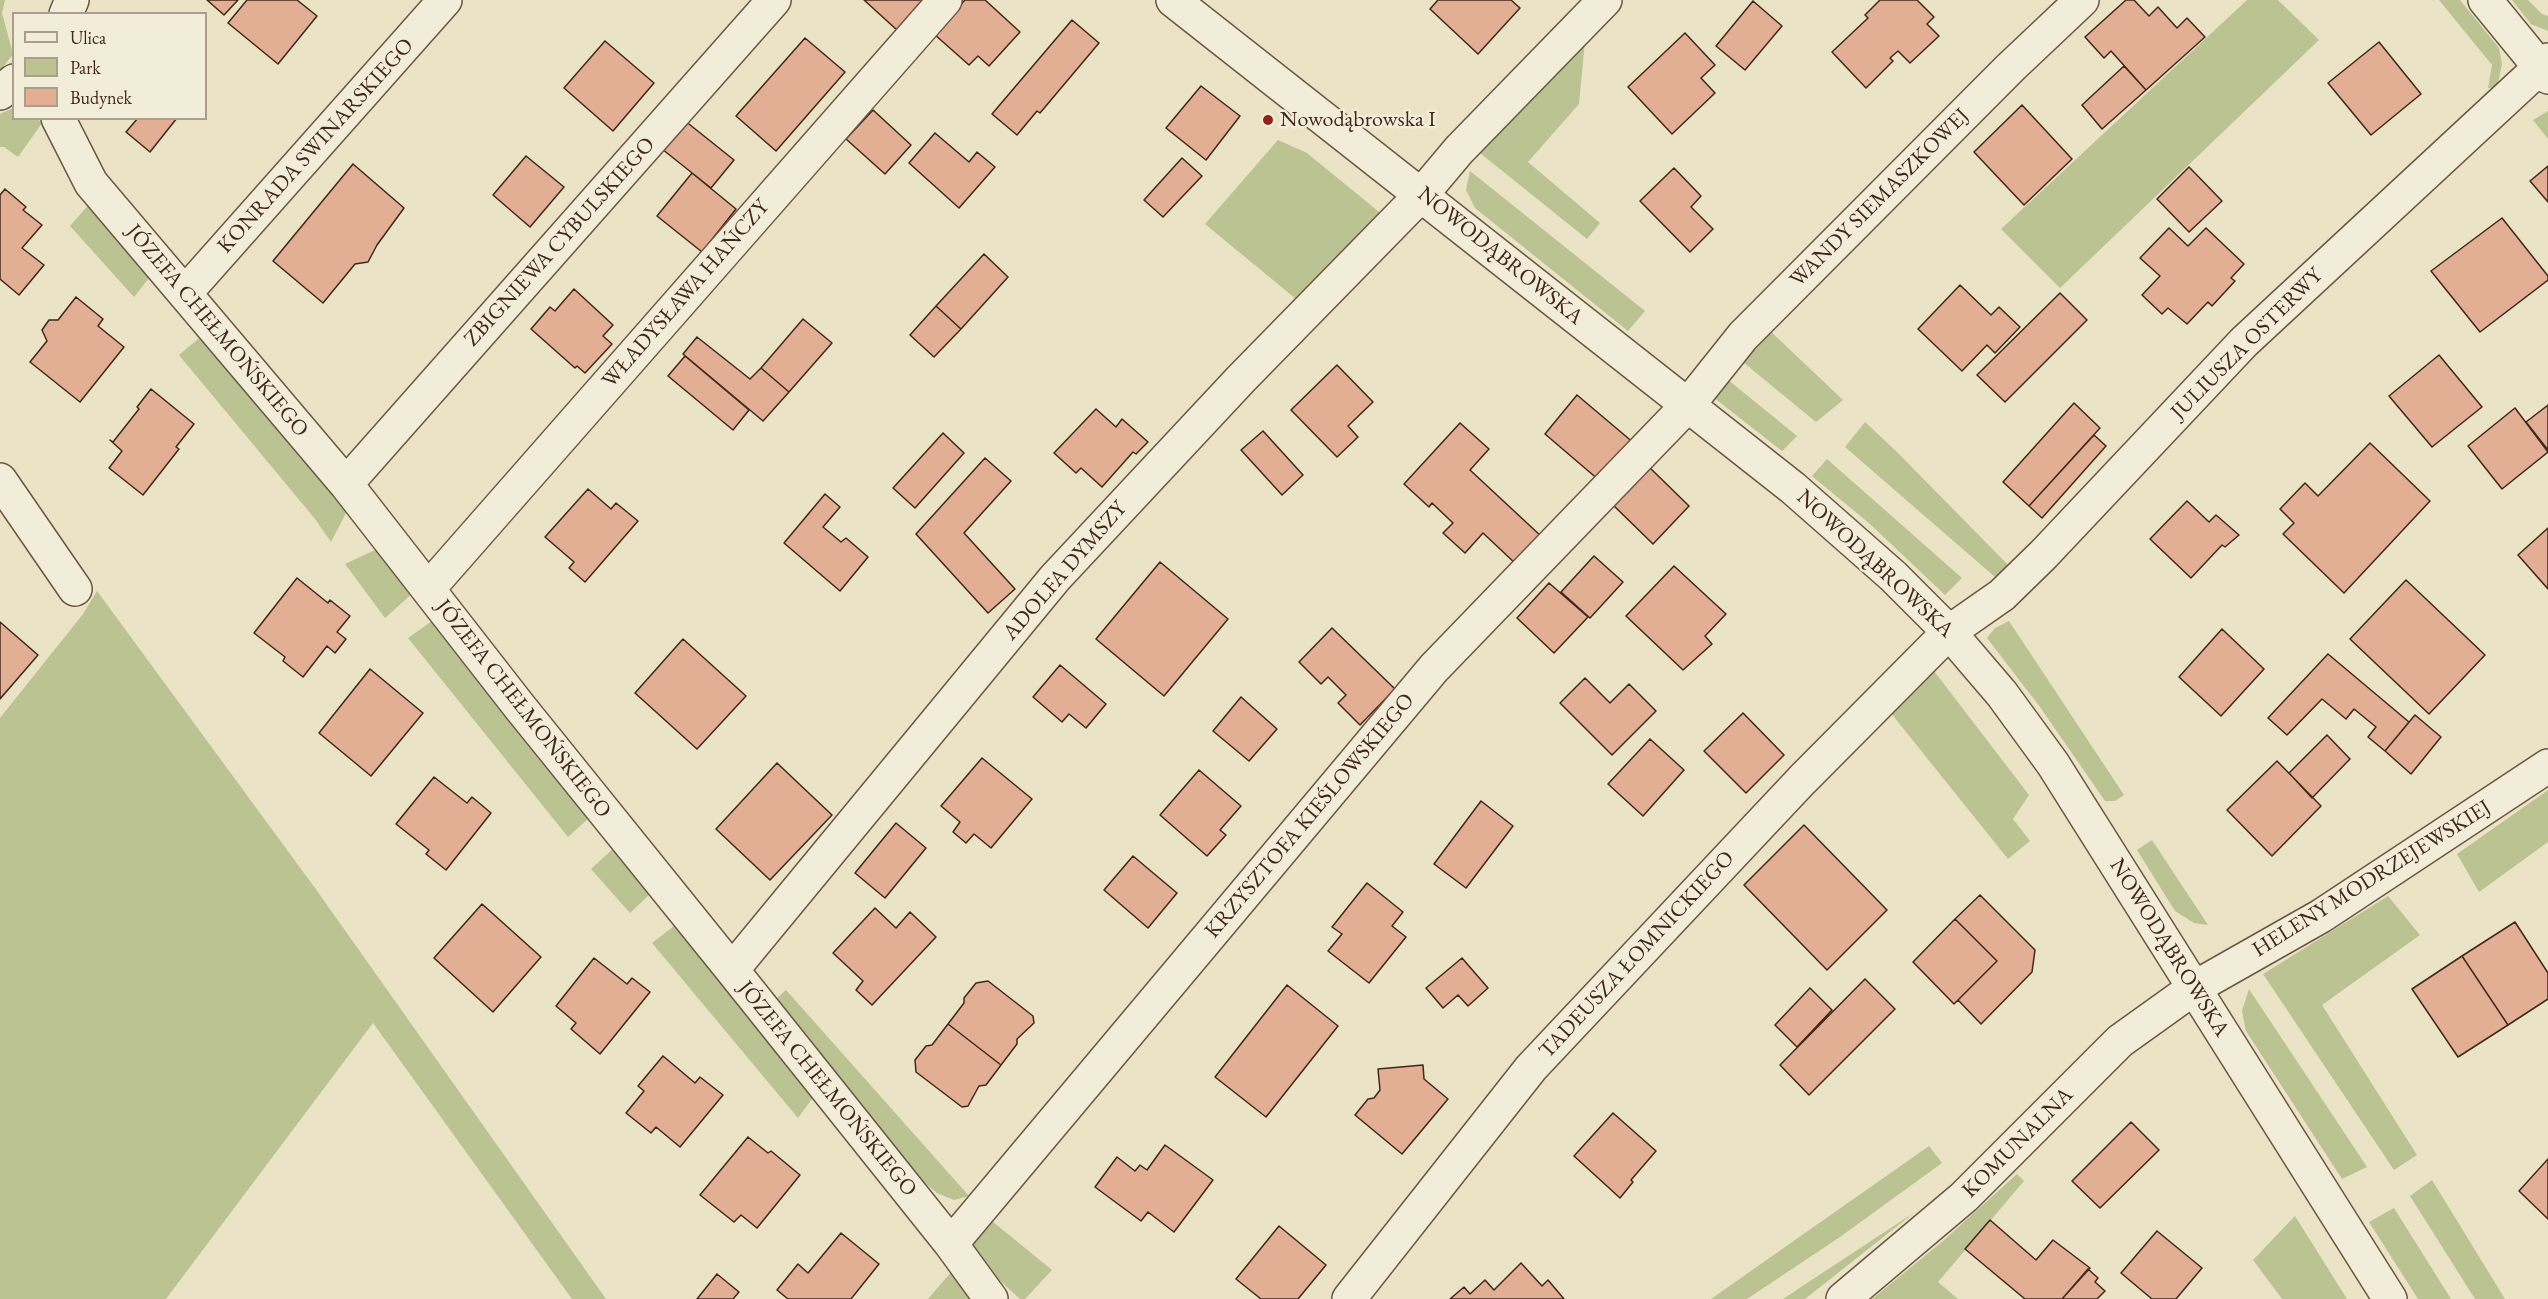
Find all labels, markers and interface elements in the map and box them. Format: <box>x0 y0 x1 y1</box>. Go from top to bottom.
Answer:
legend <box>12 12 207 120</box>
text: Ulica <box>70 26 106 49</box>
street label: KONRADA SWINARSKIEGO <box>212 33 420 259</box>
text: Park <box>70 56 101 79</box>
text: Budynek <box>70 86 132 109</box>
street label: WANDY SIEMASZKOWEJ <box>1785 103 1975 293</box>
place label: Nowodąbrowska I <box>1280 107 1436 133</box>
marker: Nowodąbrowska I <box>1261 113 1275 127</box>
street label: ZBIGNIEWA CYBULSKIEGO <box>459 132 661 352</box>
street label: NOWODĄBROWSKA <box>1412 181 1588 331</box>
street label: WŁADYSŁAWA HAŃCZY <box>597 194 775 394</box>
street label: JÓZEFA CHEŁMOŃSKIEGO <box>120 219 314 443</box>
street label: JULIUSZA OSTERWY <box>2166 263 2328 425</box>
street label: NOWODĄBROWSKA <box>1791 484 1959 644</box>
street label: ADOLFA DYMSZY <box>997 496 1133 646</box>
street label: JÓZEFA CHEŁMOŃSKIEGO <box>430 595 616 823</box>
street label: KRZYSZTOFA KIEŚLOWSKIEGO <box>1200 688 1420 944</box>
street label: HELENY MODRZEJEWSKIEJ <box>2248 795 2496 963</box>
street label: TADEUSZA ŁOMNICKIEGO <box>1534 846 1740 1064</box>
street label: NOWODĄBROWSKA <box>2103 854 2235 1042</box>
street label: JÓZEFA CHEŁMOŃSKIEGO <box>732 976 922 1202</box>
street label: KOMUNALNA <box>1957 1082 2079 1204</box>

